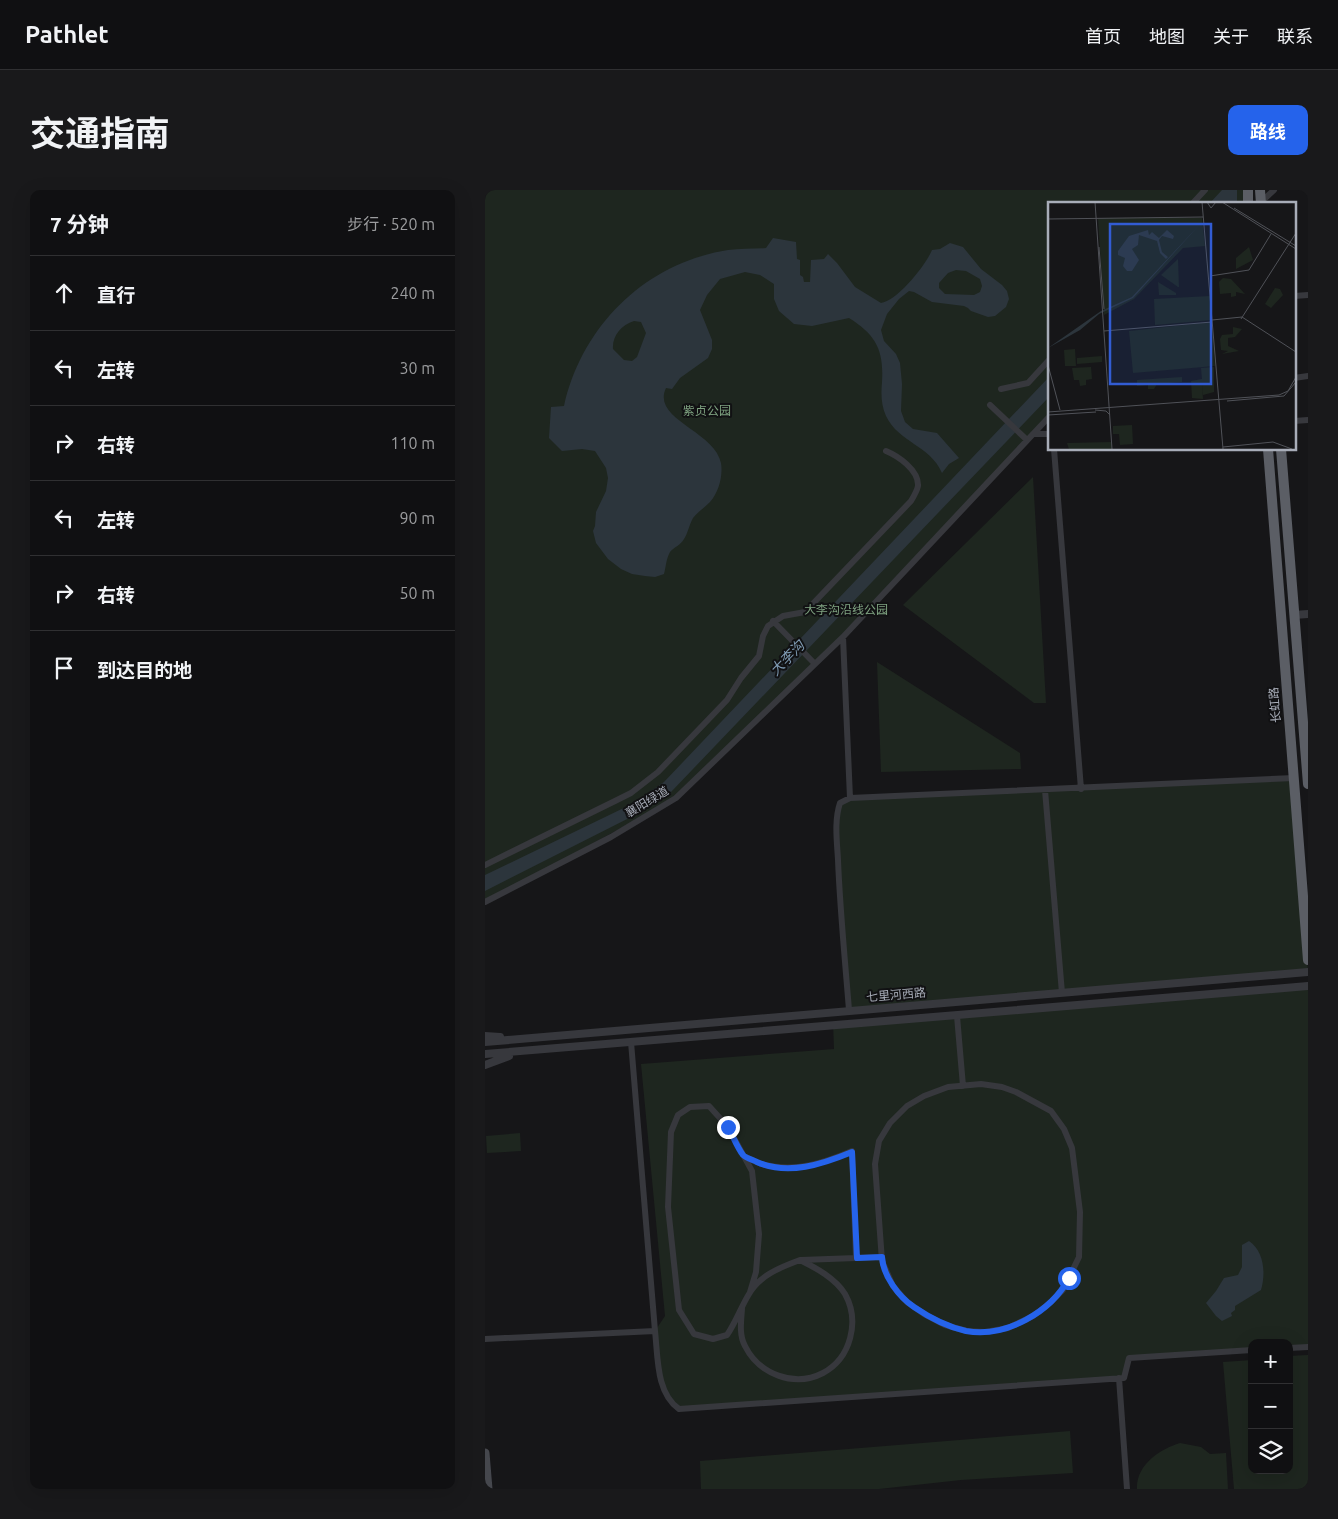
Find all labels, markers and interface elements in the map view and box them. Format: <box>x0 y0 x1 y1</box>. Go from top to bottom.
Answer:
text: Pathlet <box>25 21 109 48</box>
text: 首页 <box>1085 26 1121 46</box>
text: 地图 <box>1149 26 1185 46</box>
text: 关于 <box>1213 26 1249 46</box>
text: 联系 <box>1277 26 1313 46</box>
button: 路线 <box>1228 105 1308 155</box>
text: 交通指南 <box>30 113 170 153</box>
inset map <box>1048 202 1296 450</box>
text: 7 分钟 <box>50 212 109 236</box>
text: 步行 · 520 m <box>347 215 435 233</box>
icon: ahead <box>50 279 78 307</box>
text: 直行 <box>97 284 135 306</box>
text: 240 m <box>390 284 435 302</box>
icon: left <box>50 354 78 382</box>
text: 左转 <box>97 359 135 381</box>
text: 30 m <box>399 359 435 377</box>
park label: 紫贞公园 <box>683 404 731 417</box>
icon: right <box>50 429 78 457</box>
text: 右转 <box>97 434 135 456</box>
text: 110 m <box>390 434 435 452</box>
icon: left <box>50 504 78 532</box>
text: 左转 <box>97 509 135 531</box>
text: 90 m <box>399 509 435 527</box>
icon: right <box>50 579 78 607</box>
text: 右转 <box>97 584 135 606</box>
text: 50 m <box>399 584 435 602</box>
park label: 大李沟沿线公园 <box>804 603 888 616</box>
water label: 大李沟 <box>767 636 809 679</box>
icon: arrive <box>50 654 78 682</box>
text: 到达目的地 <box>97 659 192 681</box>
street label: 长虹路 <box>1266 687 1283 724</box>
street label: 襄阳绿道 <box>623 784 671 820</box>
street label: 七里河西路 <box>865 985 926 1004</box>
route end <box>717 1116 740 1139</box>
route start <box>1058 1267 1081 1290</box>
map controls <box>1248 1339 1293 1474</box>
button: + <box>1248 1339 1293 1384</box>
button: − <box>1248 1384 1293 1429</box>
button: layers <box>1248 1429 1293 1474</box>

